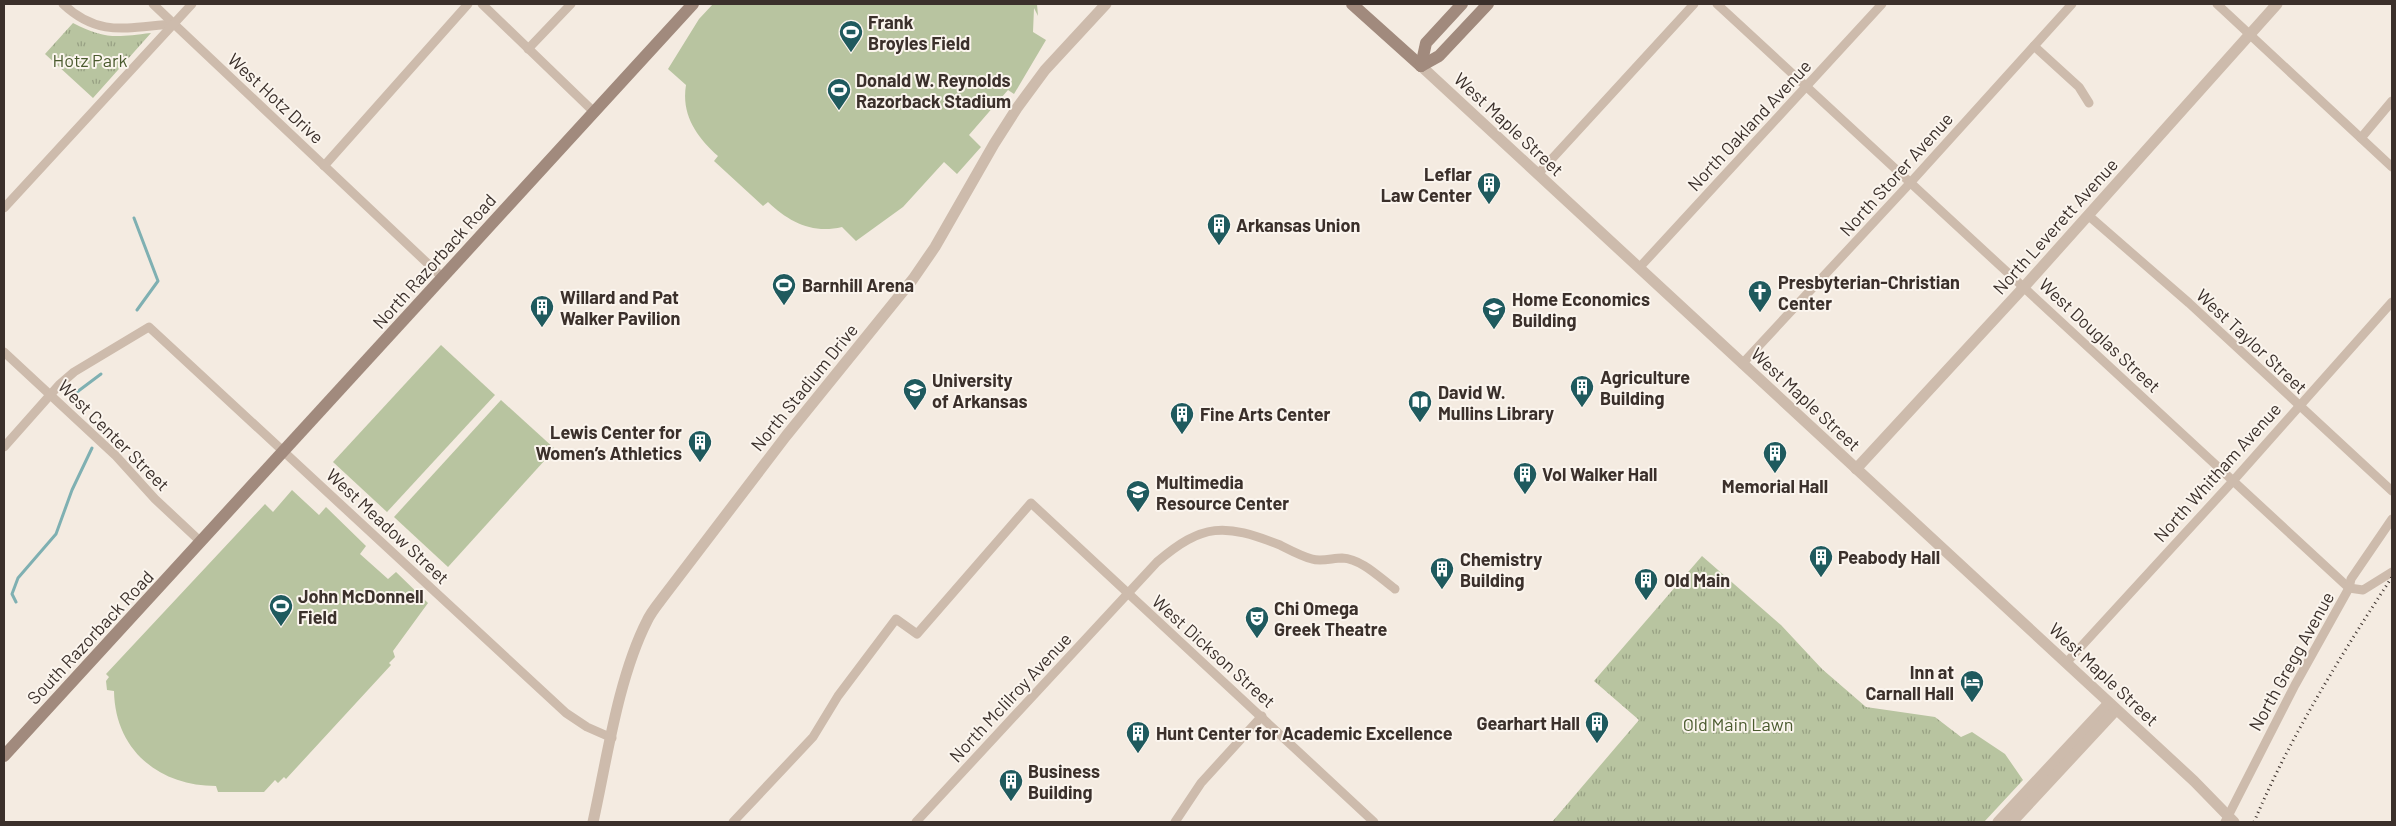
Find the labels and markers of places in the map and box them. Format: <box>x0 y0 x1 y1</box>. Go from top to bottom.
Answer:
place label: Frank Broyles Field <box>868 11 970 54</box>
sports icon: Frank Broyles Field <box>838 19 864 53</box>
place label: Donald W. Reynolds Razorback Stadium <box>856 69 1011 112</box>
sports icon: Donald W. Reynolds Razorback Stadium <box>826 77 852 111</box>
place label: Leflar Law Center <box>1381 163 1472 206</box>
building icon: Leflar Law Center <box>1476 171 1502 205</box>
building icon: Arkansas Union <box>1206 212 1232 246</box>
place label: Arkansas Union <box>1236 214 1360 236</box>
place label: Presbyterian-Christian Center <box>1778 271 1960 314</box>
sports icon: Barnhill Arena <box>771 272 797 306</box>
place label: Barnhill Arena <box>802 274 914 296</box>
church icon: Presbyterian-Christian Center <box>1747 279 1773 313</box>
place label: Willard and Pat Walker Pavilion <box>560 286 680 329</box>
place label: Home Economics Building <box>1512 288 1650 331</box>
building icon: Willard and Pat Walker Pavilion <box>529 294 555 328</box>
school or university icon: Home Economics Building <box>1481 296 1507 330</box>
place label: Agriculture Building <box>1600 366 1690 409</box>
place label: University of Arkansas <box>932 369 1027 412</box>
building icon: Agriculture Building <box>1569 374 1595 408</box>
school or university icon: University of Arkansas <box>902 377 928 411</box>
place label: David W. Mullins Library <box>1438 381 1554 424</box>
library icon: David W. Mullins Library <box>1407 389 1433 423</box>
building icon: Fine Arts Center <box>1169 401 1195 435</box>
place label: Fine Arts Center <box>1200 403 1331 425</box>
place label: Lewis Center for Women’s Athletics <box>536 421 682 464</box>
building icon: Lewis Center for Women’s Athletics <box>687 429 713 463</box>
building icon: Memorial Hall <box>1762 440 1788 474</box>
building icon: Vol Walker Hall <box>1512 461 1538 495</box>
place label: Vol Walker Hall <box>1542 463 1657 485</box>
place label: Multimedia Resource Center <box>1156 471 1289 514</box>
place label: Memorial Hall <box>1722 475 1828 497</box>
school or university icon: Multimedia Resource Center <box>1125 479 1151 513</box>
building icon: Peabody Hall <box>1808 544 1834 578</box>
place label: Peabody Hall <box>1838 546 1940 568</box>
place label: Chemistry Building <box>1460 548 1542 591</box>
building icon: Chemistry Building <box>1429 556 1455 590</box>
building icon: Old Main <box>1633 567 1659 601</box>
place label: Old Main <box>1664 569 1730 591</box>
place label: John McDonnell Field <box>298 585 424 628</box>
sports icon: John McDonnell Field <box>268 593 294 627</box>
place label: Chi Omega Greek Theatre <box>1274 597 1387 640</box>
theatre icon: Chi Omega Greek Theatre <box>1244 605 1270 639</box>
place label: Inn at Carnall Hall <box>1865 661 1954 704</box>
hotel icon: Inn at Carnall Hall <box>1959 669 1985 703</box>
building icon: Gearhart Hall <box>1584 710 1610 744</box>
place label: Gearhart Hall <box>1476 712 1580 734</box>
building icon: Hunt Center for Academic Excellence <box>1125 720 1151 754</box>
place label: Hunt Center for Academic Excellence <box>1156 722 1453 744</box>
place label: Business Building <box>1028 760 1100 803</box>
building icon: Business Building <box>998 768 1024 802</box>

